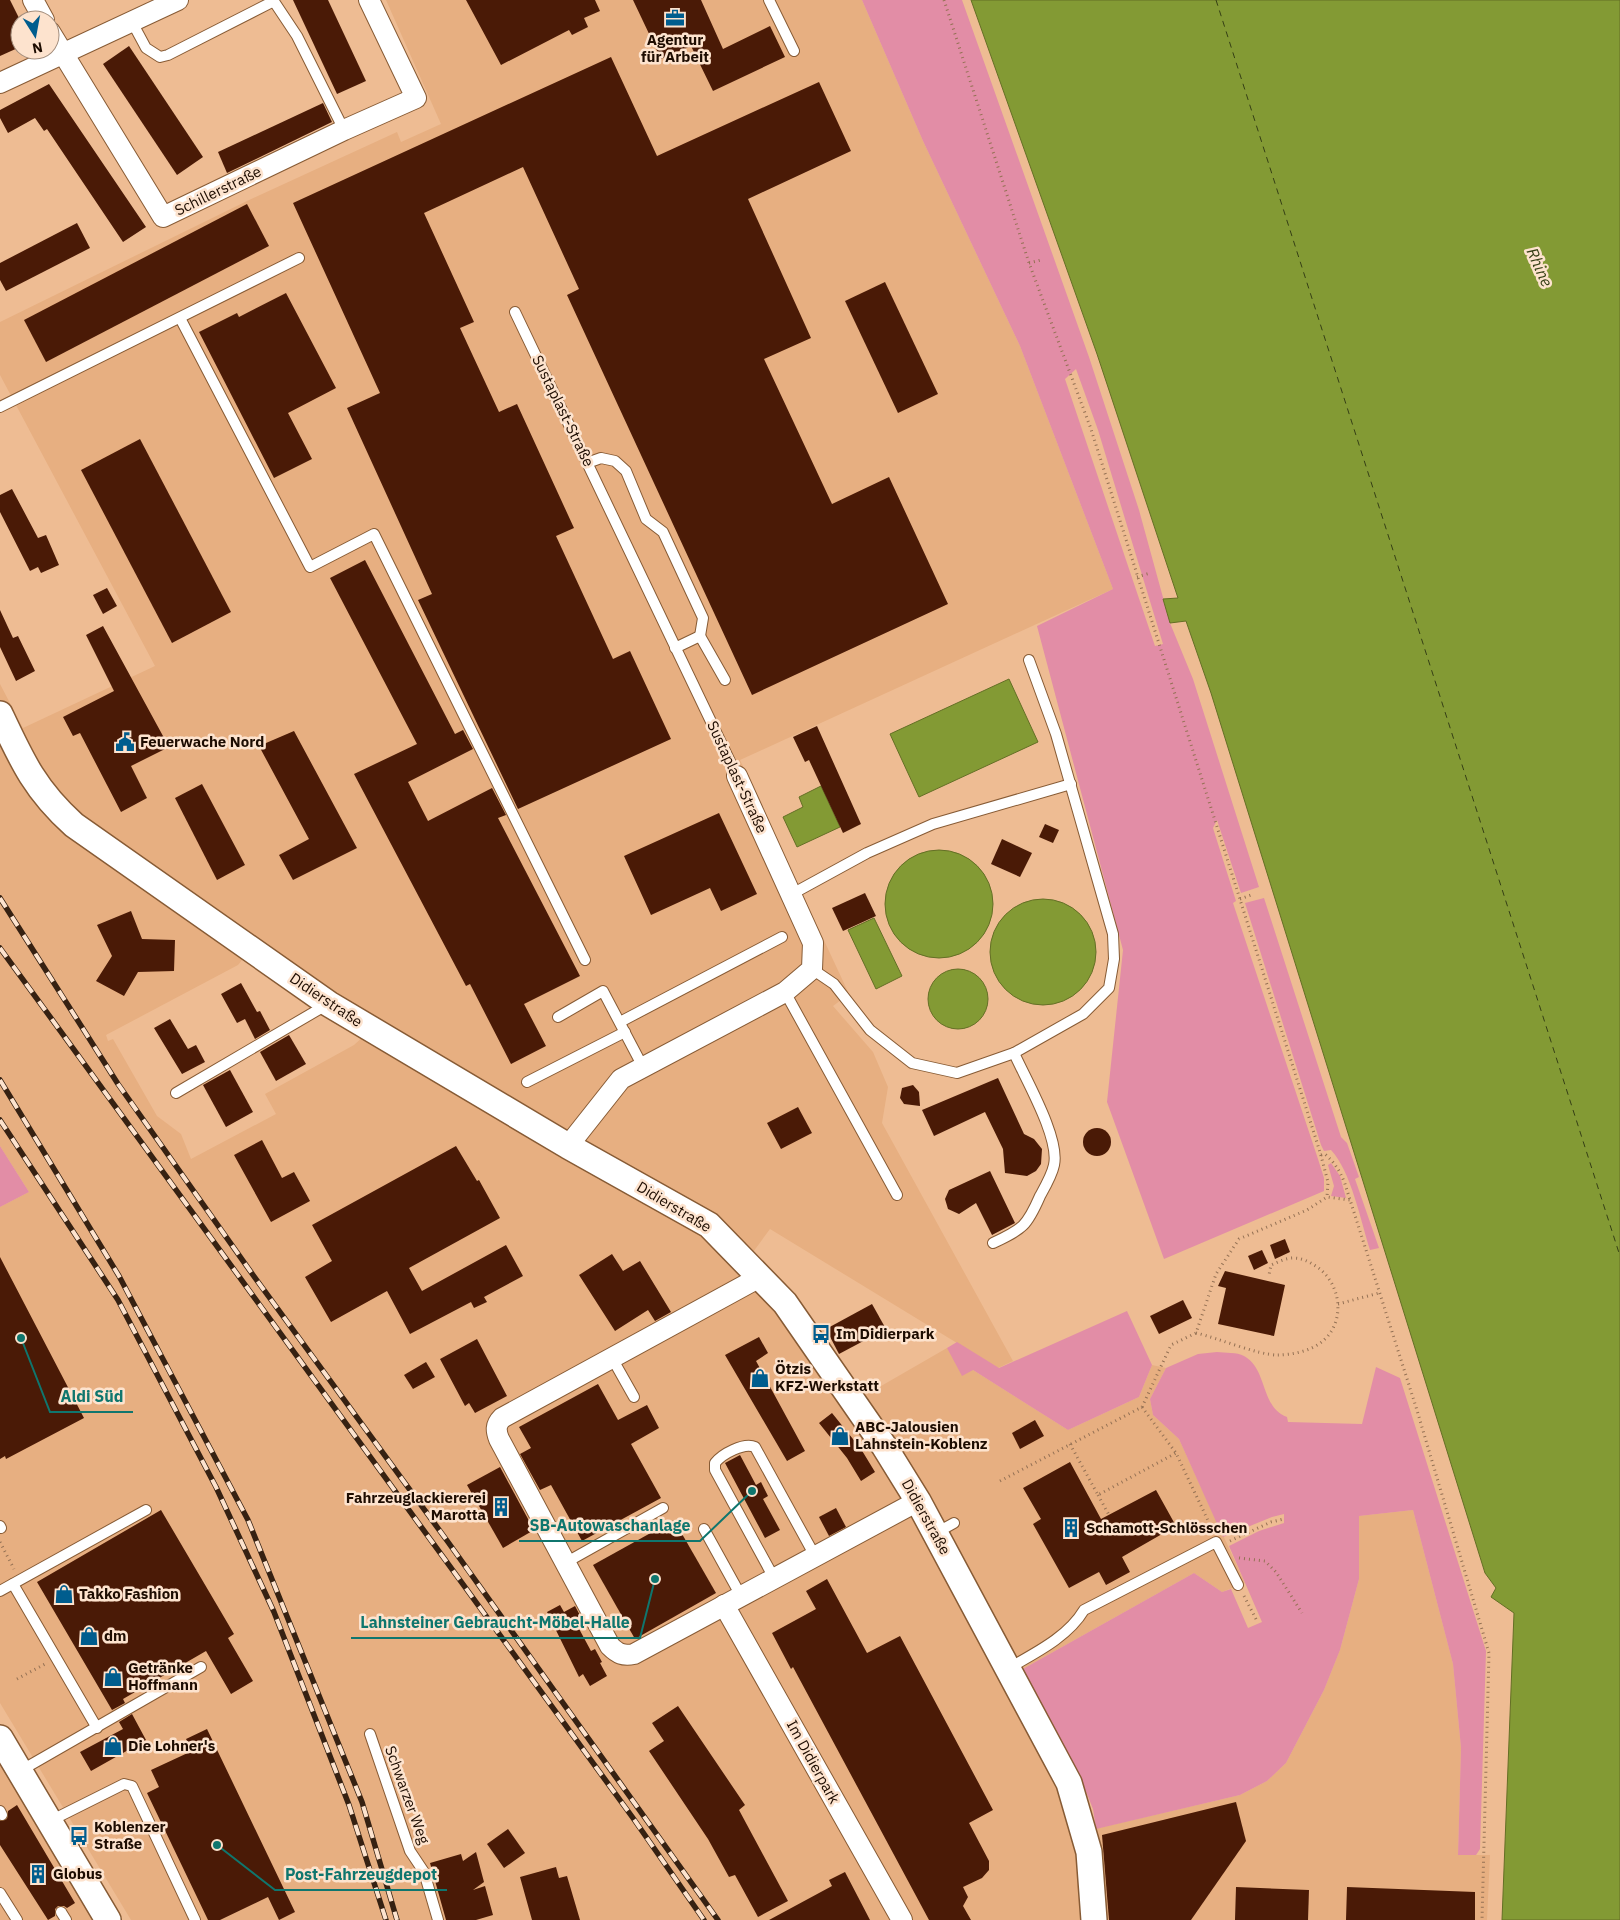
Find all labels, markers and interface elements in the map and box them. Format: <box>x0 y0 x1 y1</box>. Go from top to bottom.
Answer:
office icon: Agentur für Arbeit <box>664 7 686 29</box>
north arrow <box>10 10 60 60</box>
place label: Agentur für Arbeit <box>641 30 709 66</box>
text: N <box>31 38 44 58</box>
street label: Schillerstraße <box>171 161 264 220</box>
water label: Rhine <box>1523 244 1557 290</box>
street label: Sustaplast-Straße <box>528 352 599 470</box>
street label: Sustaplast-Straße <box>703 718 772 836</box>
public building icon: Feuerwache Nord <box>114 731 136 753</box>
place label: Feuerwache Nord <box>140 732 264 751</box>
street label: Didierstraße <box>286 968 366 1031</box>
street label: Didierstraße <box>633 1177 715 1236</box>
bus stop icon: Im Didierpark <box>810 1323 832 1345</box>
place label: Im Didierpark <box>836 1324 935 1343</box>
place label: Ötzis KFZ-Werkstatt <box>775 1359 879 1395</box>
shop icon: Ötzis KFZ-Werkstatt <box>749 1367 771 1389</box>
callout: Aldi Süd <box>50 1381 133 1412</box>
text: Aldi Süd <box>60 1386 124 1406</box>
place label: ABC-Jalousien Lahnstein-Koblenz <box>855 1417 988 1453</box>
shop icon: ABC-Jalousien Lahnstein-Koblenz <box>829 1425 851 1447</box>
street label: Didierstraße <box>898 1476 955 1558</box>
place label: Fahrzeuglackiererei Marotta <box>346 1488 486 1524</box>
building icon: Fahrzeuglackiererei Marotta <box>490 1496 512 1518</box>
callout: SB-Autowaschanlage <box>519 1510 700 1541</box>
text: SB-Autowaschanlage <box>530 1515 690 1535</box>
building icon: Schamott-Schlösschen <box>1060 1517 1082 1539</box>
place label: Schamott-Schlösschen <box>1086 1518 1248 1537</box>
shop icon: Takko Fashion <box>53 1583 75 1605</box>
place label: Takko Fashion <box>79 1584 179 1603</box>
callout: Lahnsteiner Gebraucht-Möbel-Halle <box>351 1607 640 1638</box>
text: Lahnsteiner Gebraucht-Möbel-Halle <box>360 1612 630 1632</box>
shop icon: dm <box>78 1625 100 1647</box>
place label: dm <box>104 1626 127 1645</box>
place label: Getränke Hoffmann <box>128 1658 198 1694</box>
shop icon: Getränke Hoffmann <box>102 1666 124 1688</box>
street label: Im Didierpark <box>783 1717 844 1807</box>
shop icon: Die Lohner's <box>102 1735 124 1757</box>
place label: Die Lohner's <box>128 1736 216 1755</box>
street label: Schwarzer Weg <box>381 1743 434 1847</box>
place label: Koblenzer Straße <box>94 1817 166 1853</box>
bus stop icon: Koblenzer Straße <box>68 1825 90 1847</box>
callout: Post-Fahrzeugdepot <box>275 1859 447 1890</box>
building icon: Globus <box>27 1863 49 1885</box>
place label: Globus <box>53 1864 103 1883</box>
text: Post-Fahrzeugdepot <box>285 1864 437 1884</box>

